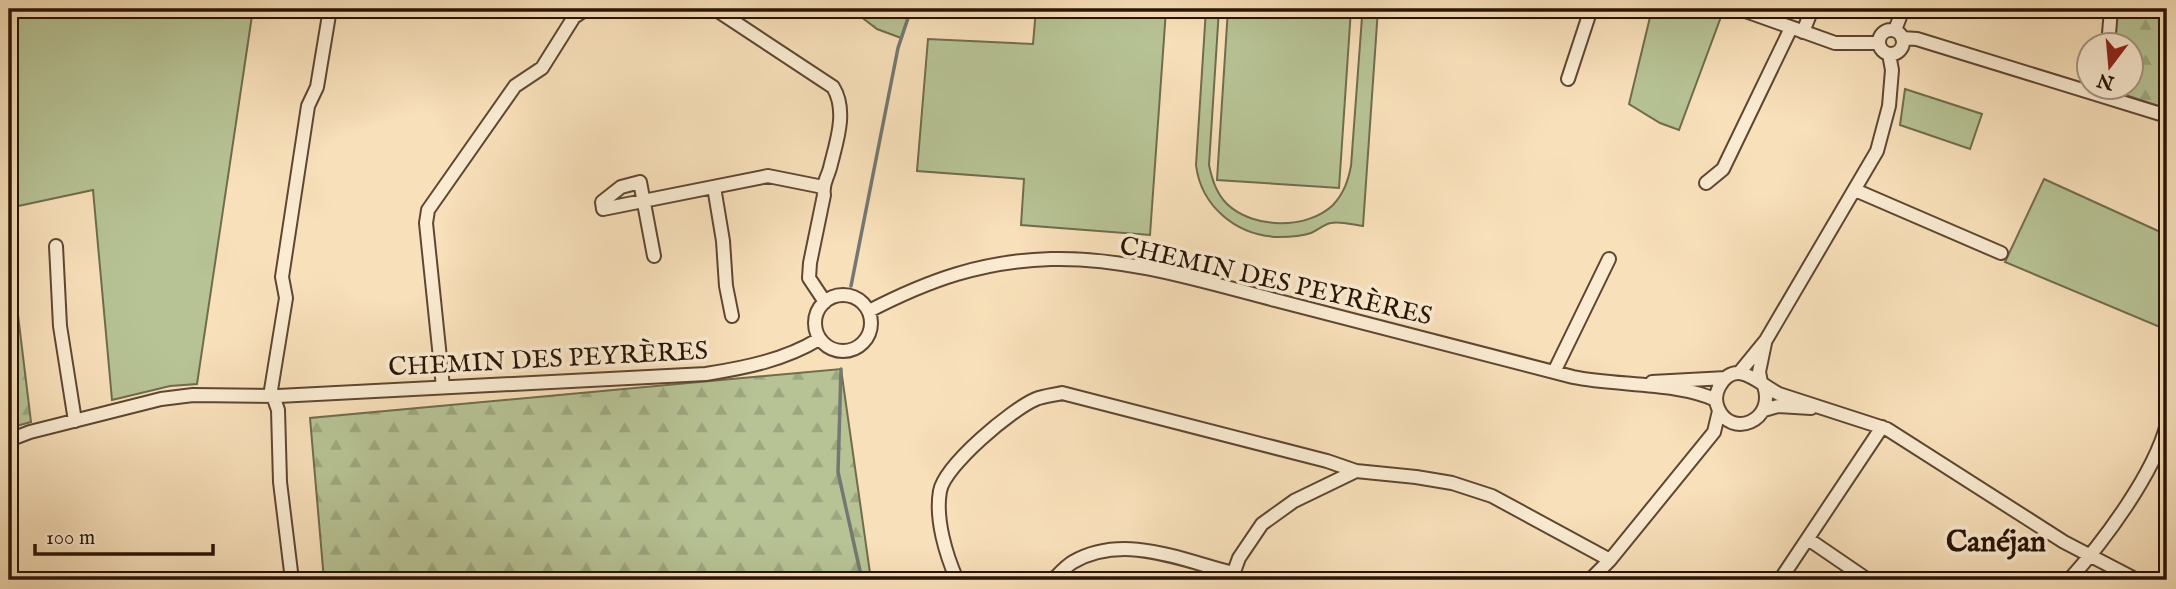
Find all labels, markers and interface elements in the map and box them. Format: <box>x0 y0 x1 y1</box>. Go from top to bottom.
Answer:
north arrow <box>2074 32 2144 102</box>
text: N <box>2094 66 2118 94</box>
street label: CHEMIN DES PEYRÈRES <box>1116 229 1435 334</box>
street label: CHEMIN DES PEYRÈRES <box>388 335 709 384</box>
scale bar <box>35 512 214 556</box>
district label: Canéjan <box>1946 524 2046 562</box>
text: 100 m <box>46 525 95 552</box>

